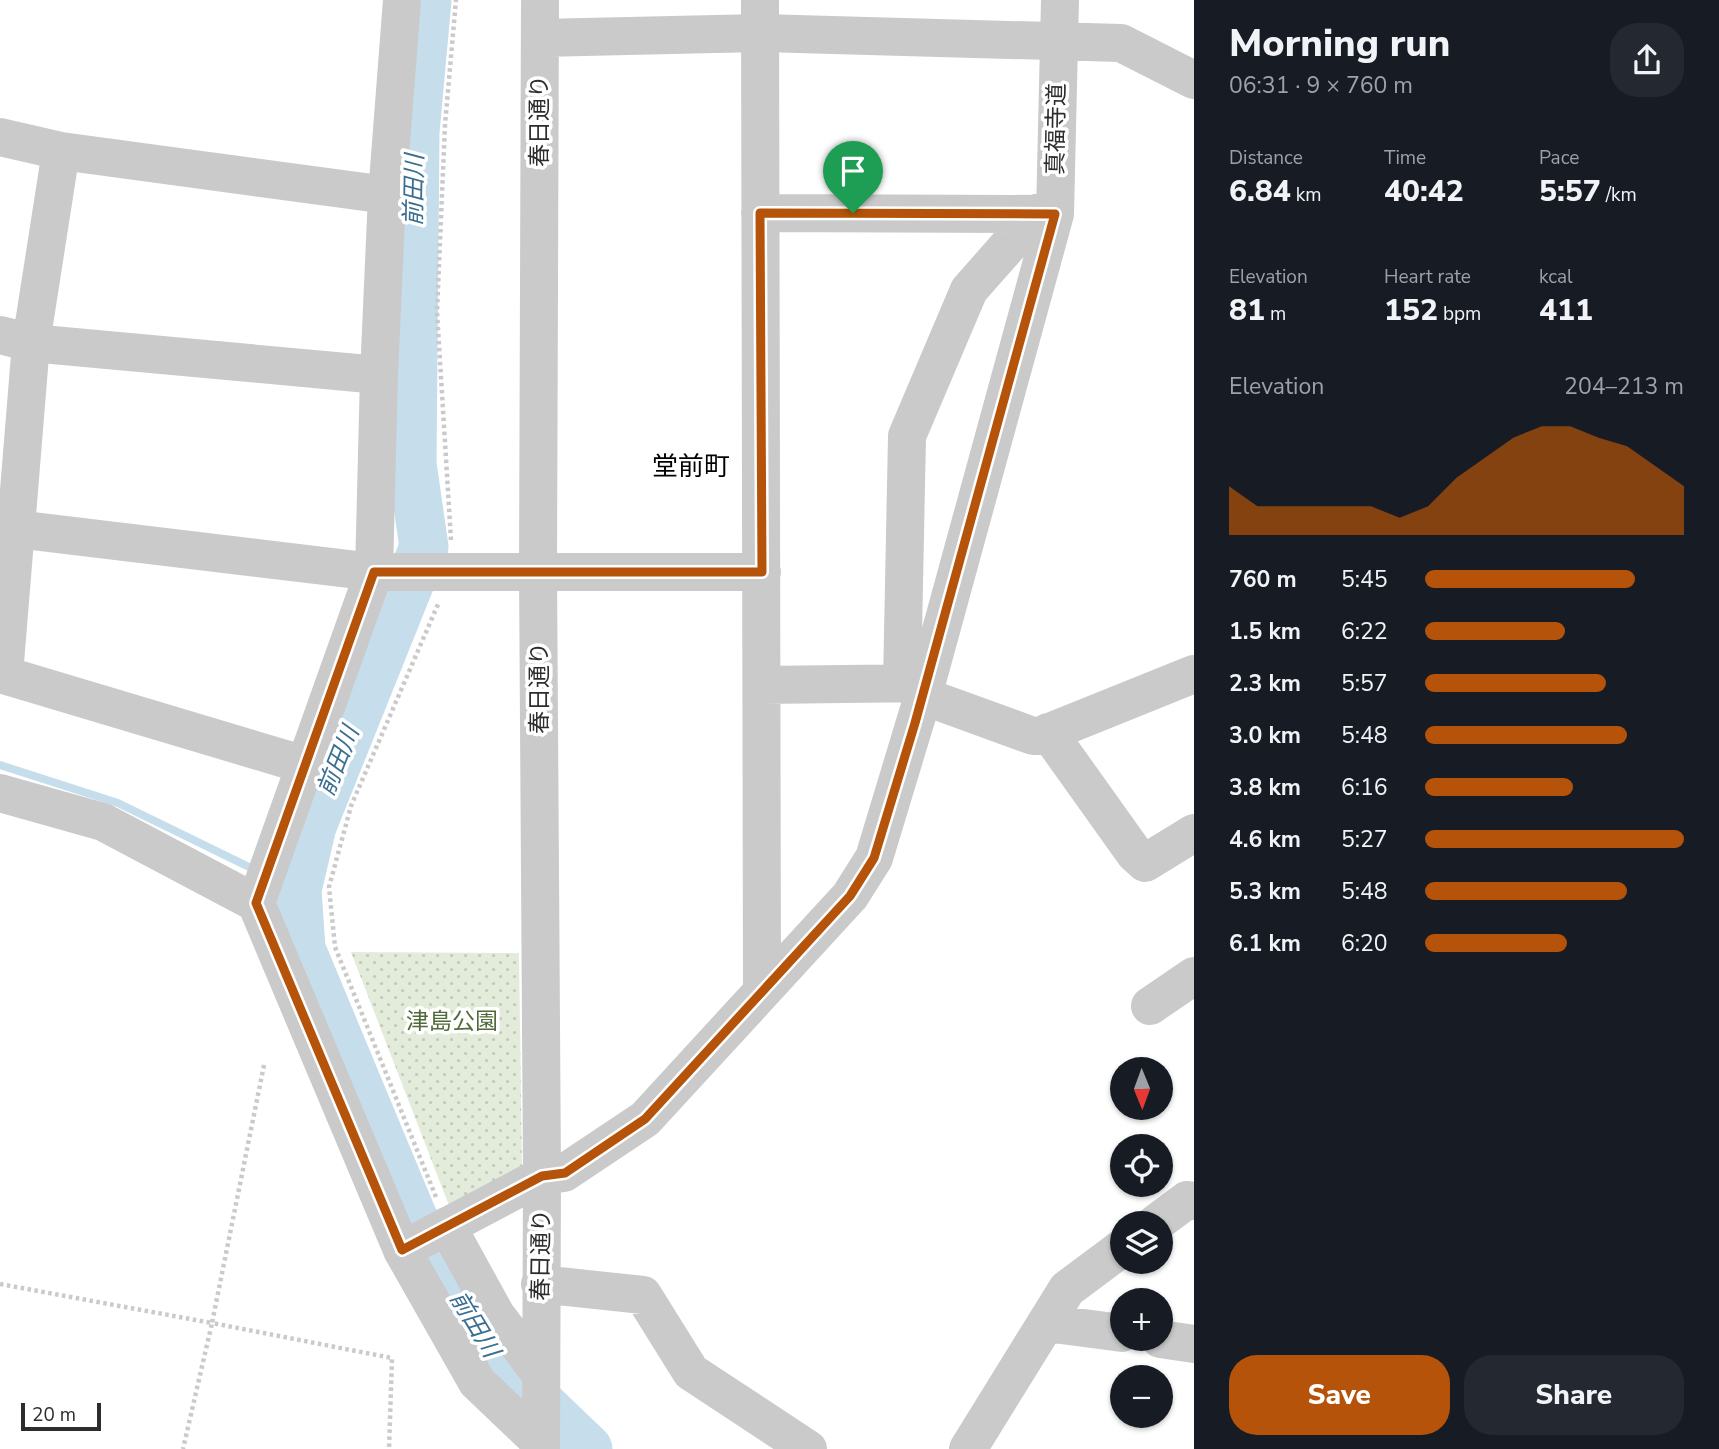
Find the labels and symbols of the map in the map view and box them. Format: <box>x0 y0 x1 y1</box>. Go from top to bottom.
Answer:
street label: 春日通り <box>524 75 555 167</box>
street label: 真福寺道 <box>1040 83 1072 175</box>
pin <box>823 141 883 213</box>
water label: 前田川 <box>397 151 431 226</box>
district label: 堂前町 <box>652 449 730 484</box>
street label: 春日通り <box>524 642 555 734</box>
water label: 前田川 <box>310 719 367 800</box>
park label: 津島公園 <box>406 1006 498 1037</box>
north arrow <box>1110 1057 1172 1120</box>
street label: 春日通り <box>525 1209 557 1301</box>
water label: 前田川 <box>443 1285 509 1366</box>
scale bar <box>21 1400 102 1432</box>

